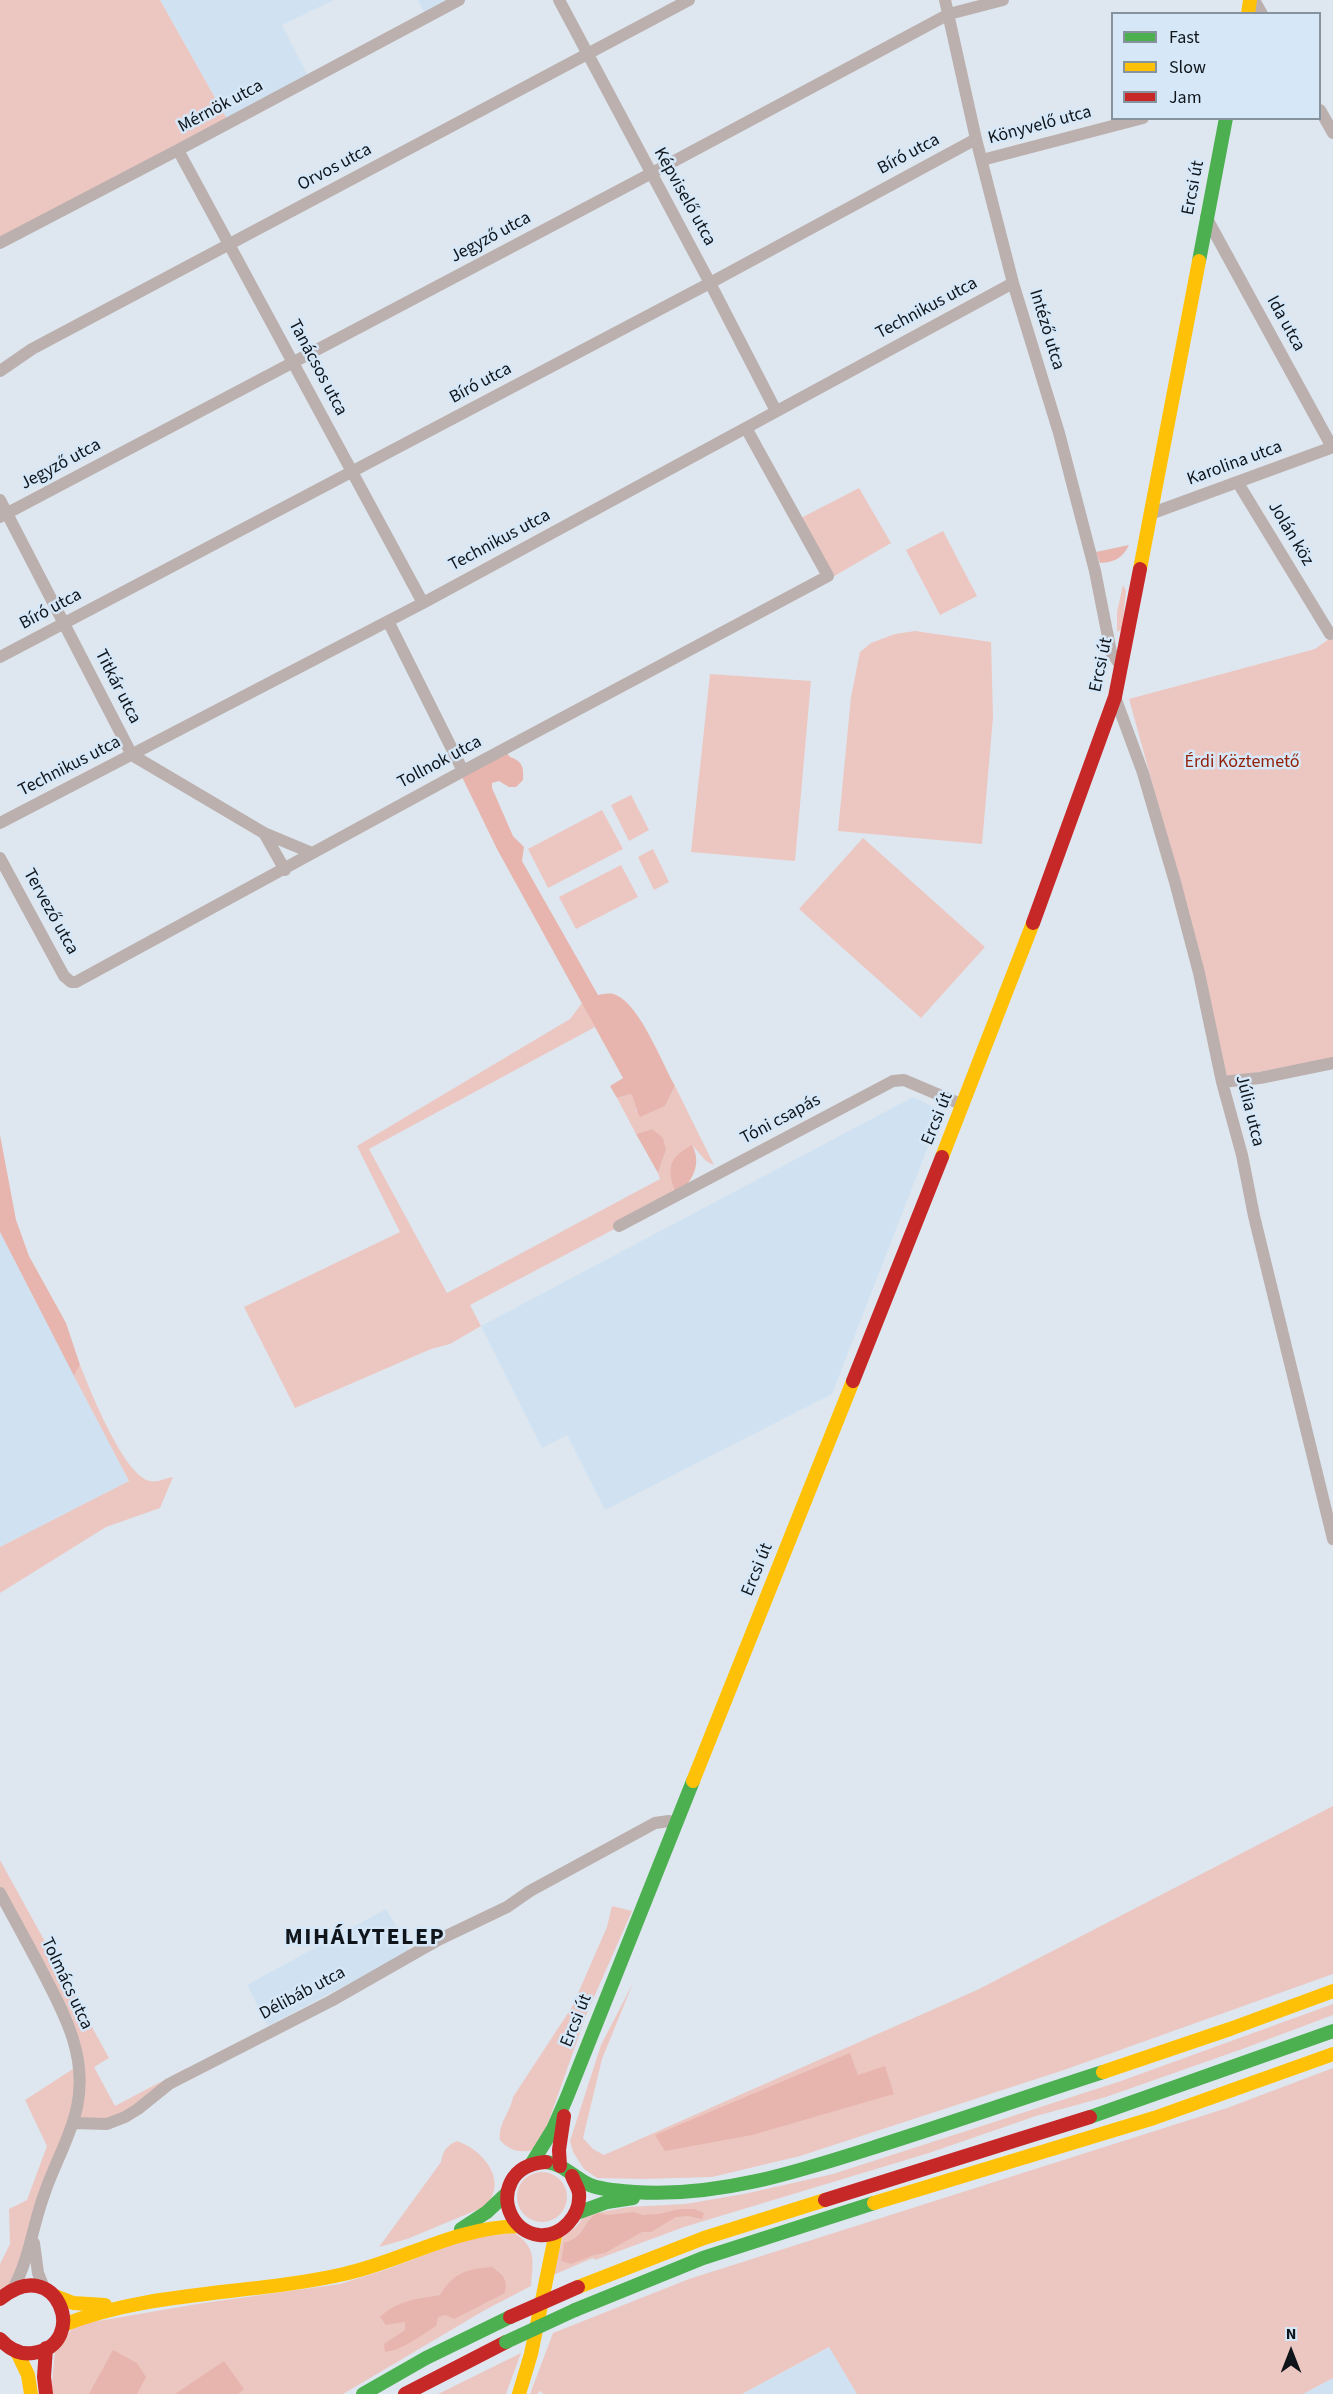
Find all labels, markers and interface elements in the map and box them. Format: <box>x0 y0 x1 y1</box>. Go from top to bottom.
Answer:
legend <box>1111 12 1321 120</box>
text: Fast <box>1169 25 1200 50</box>
text: Slow <box>1169 55 1206 80</box>
street label: Mérnök utca <box>175 76 267 138</box>
text: Jam <box>1169 85 1202 110</box>
street label: Könyvelő utca <box>986 102 1094 150</box>
street label: Bíró utca <box>874 130 944 180</box>
street label: Orvos utca <box>294 140 376 196</box>
street label: Képviselő utca <box>648 144 720 250</box>
street label: Ercsi út <box>1178 159 1210 217</box>
street label: Jegyző utca <box>447 208 535 268</box>
street label: Technikus utca <box>872 273 982 345</box>
street label: Intéző utca <box>1024 287 1068 373</box>
street label: Ida utca <box>1261 292 1309 356</box>
street label: Tanácsos utca <box>283 316 351 420</box>
street label: Bíró utca <box>446 359 516 409</box>
street label: Jegyző utca <box>17 435 105 495</box>
street label: Karolina utca <box>1185 437 1285 491</box>
street label: Jolán köz <box>1262 498 1318 570</box>
street label: Technikus utca <box>445 505 555 577</box>
street label: Bíró utca <box>16 585 86 635</box>
street label: Ercsi út <box>1086 636 1118 694</box>
street label: Titkár utca <box>89 646 145 728</box>
street label: Technikus utca <box>15 732 125 802</box>
street label: Tollnok utca <box>394 732 486 794</box>
park label: Érdi Köztemető <box>1184 752 1300 774</box>
street label: Tervező utca <box>18 865 82 959</box>
street label: Júlia utca <box>1230 1073 1268 1149</box>
street label: Ercsi út <box>918 1089 958 1149</box>
street label: Tóni csapás <box>737 1090 825 1150</box>
street label: Ercsi út <box>738 1540 778 1600</box>
district label: MIHÁLYTELEP <box>285 1925 445 1953</box>
street label: Tolmács utca <box>35 1935 97 2033</box>
street label: Délibáb utca <box>256 1962 350 2026</box>
street label: Ercsi út <box>557 1991 597 2051</box>
north arrow <box>1261 2322 1321 2382</box>
text: N <box>1286 2323 1296 2345</box>

